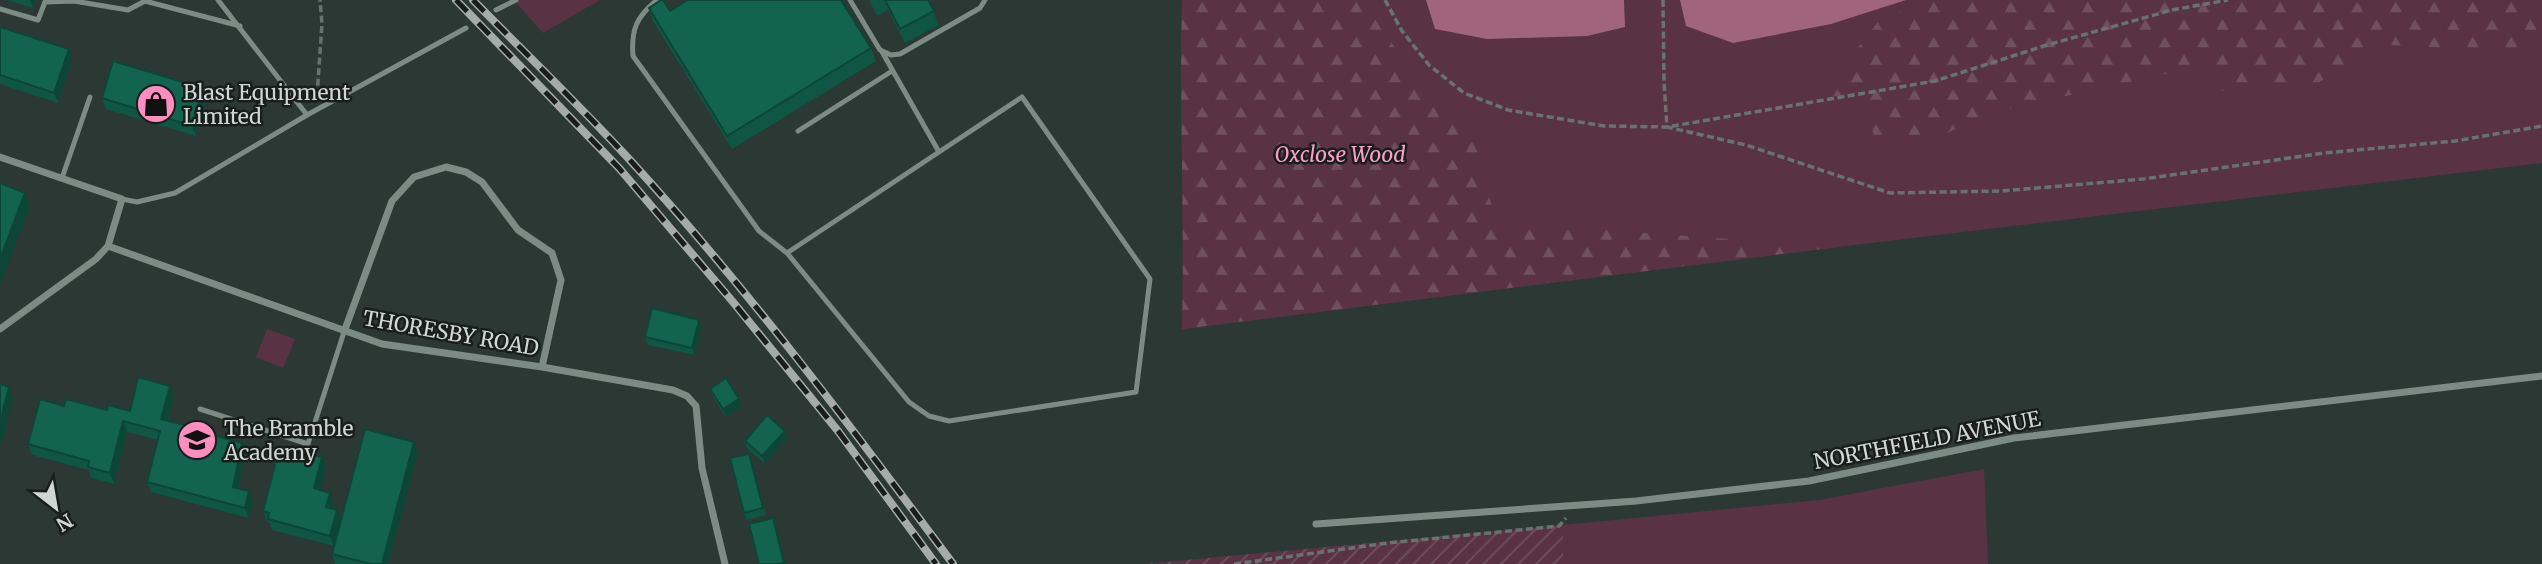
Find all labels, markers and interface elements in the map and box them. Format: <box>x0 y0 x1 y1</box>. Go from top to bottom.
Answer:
place label: Blast Equipment Limited <box>183 79 350 130</box>
shop icon: Blast Equipment Limited <box>135 83 177 125</box>
park label: Oxclose Wood <box>1274 141 1406 168</box>
street label: THORESBY ROAD <box>361 304 541 362</box>
street label: NORTHFIELD AVENUE <box>1811 405 2043 475</box>
place label: The Bramble Academy <box>223 415 353 466</box>
school or university icon: The Bramble Academy <box>176 419 218 461</box>
north arrow <box>21 473 91 543</box>
text: N <box>52 508 77 537</box>

